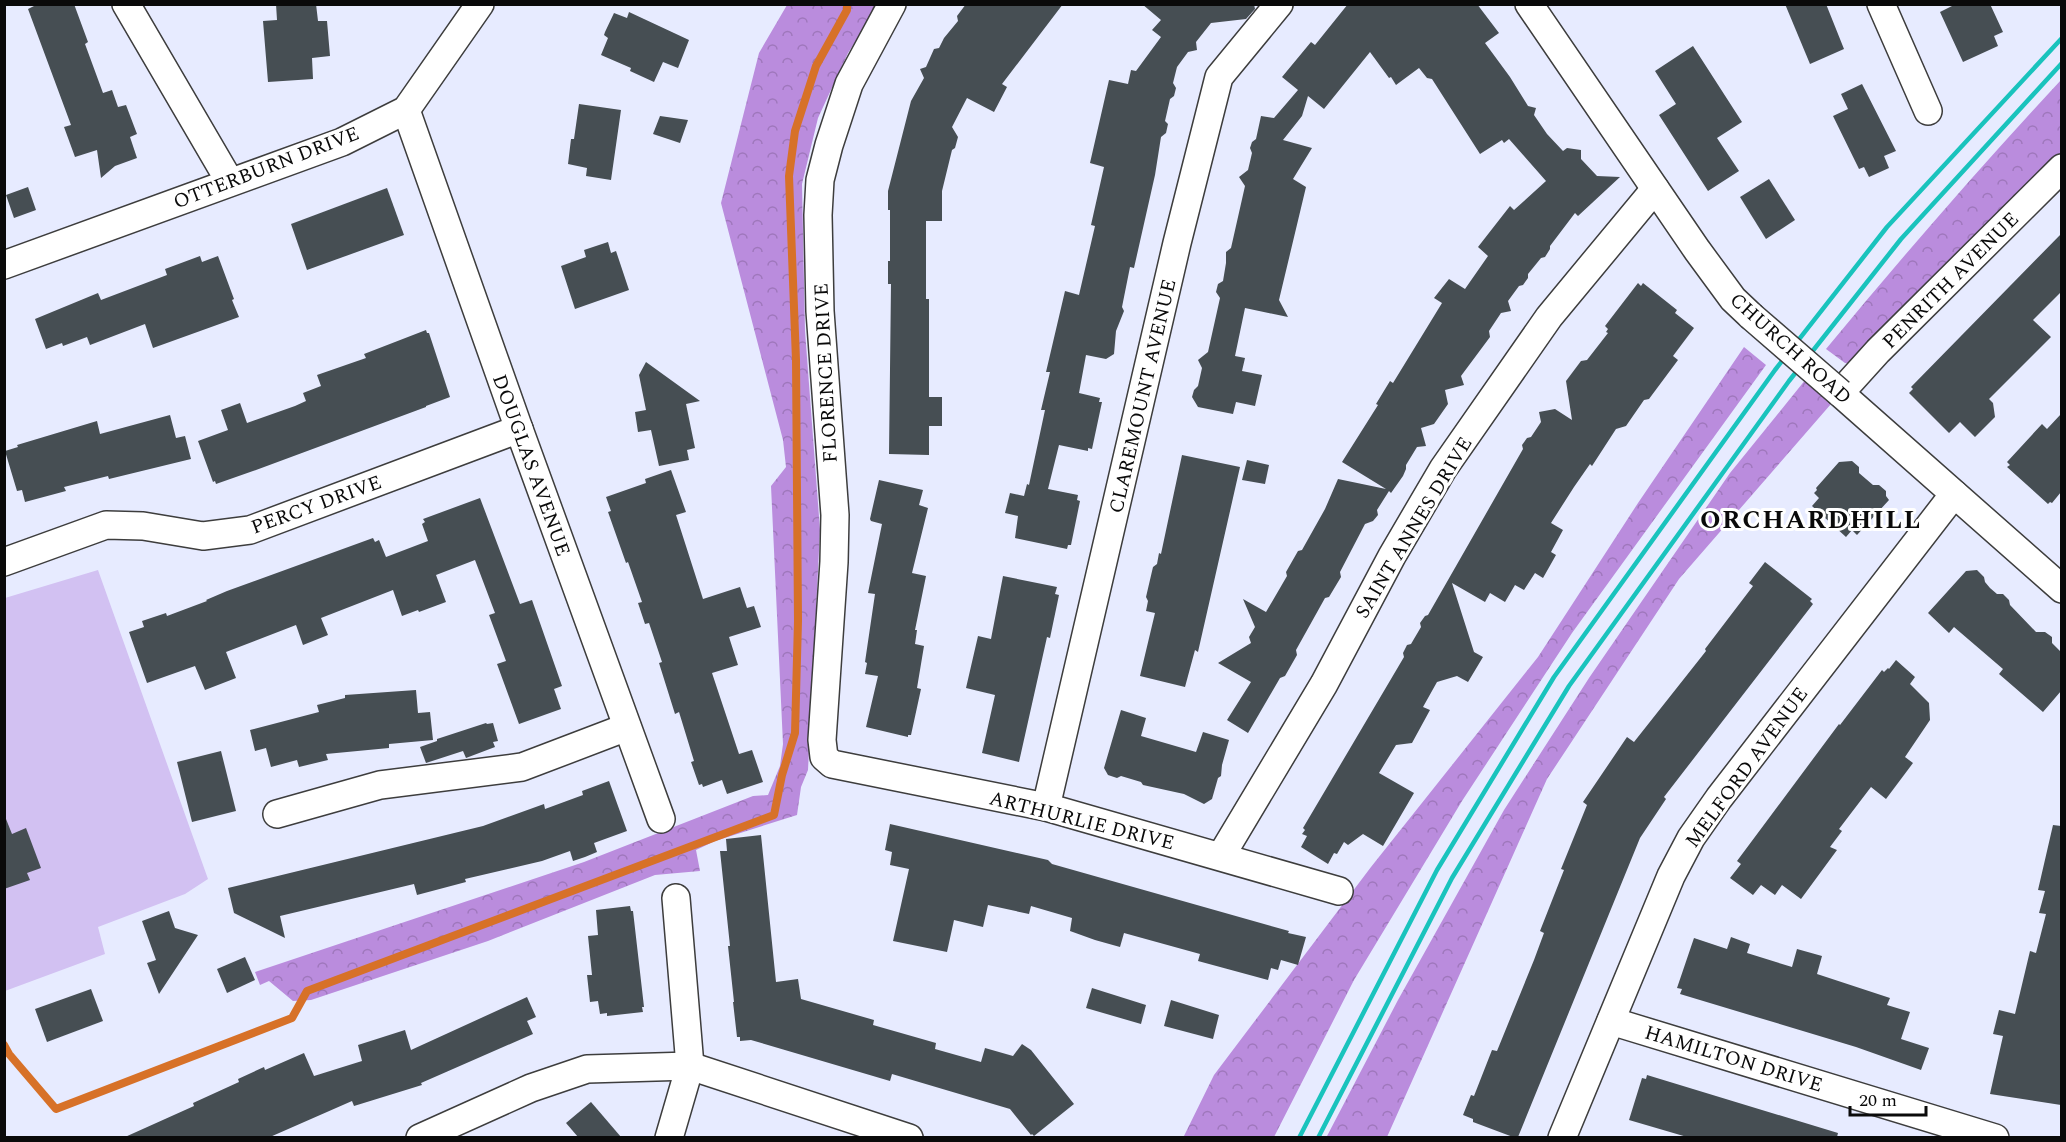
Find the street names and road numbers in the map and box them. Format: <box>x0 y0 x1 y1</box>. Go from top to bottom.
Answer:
street label: OTTERBURN DRIVE <box>169 119 364 217</box>
street label: PENRITH AVENUE <box>1875 205 2026 356</box>
street label: CLAREMOUNT AVENUE <box>1101 276 1185 516</box>
street label: FLORENCE DRIVE <box>806 282 846 464</box>
street label: CHURCH ROAD <box>1723 286 1858 412</box>
street label: DOUGLAS AVENUE <box>484 370 578 561</box>
street label: SAINT ANNES DRIVE <box>1348 431 1480 624</box>
street label: PERCY DRIVE <box>247 467 386 542</box>
street label: MELFORD AVENUE <box>1678 681 1816 854</box>
street label: ARTHURLIE DRIVE <box>986 783 1177 858</box>
street label: HAMILTON DRIVE <box>1641 1018 1826 1100</box>

